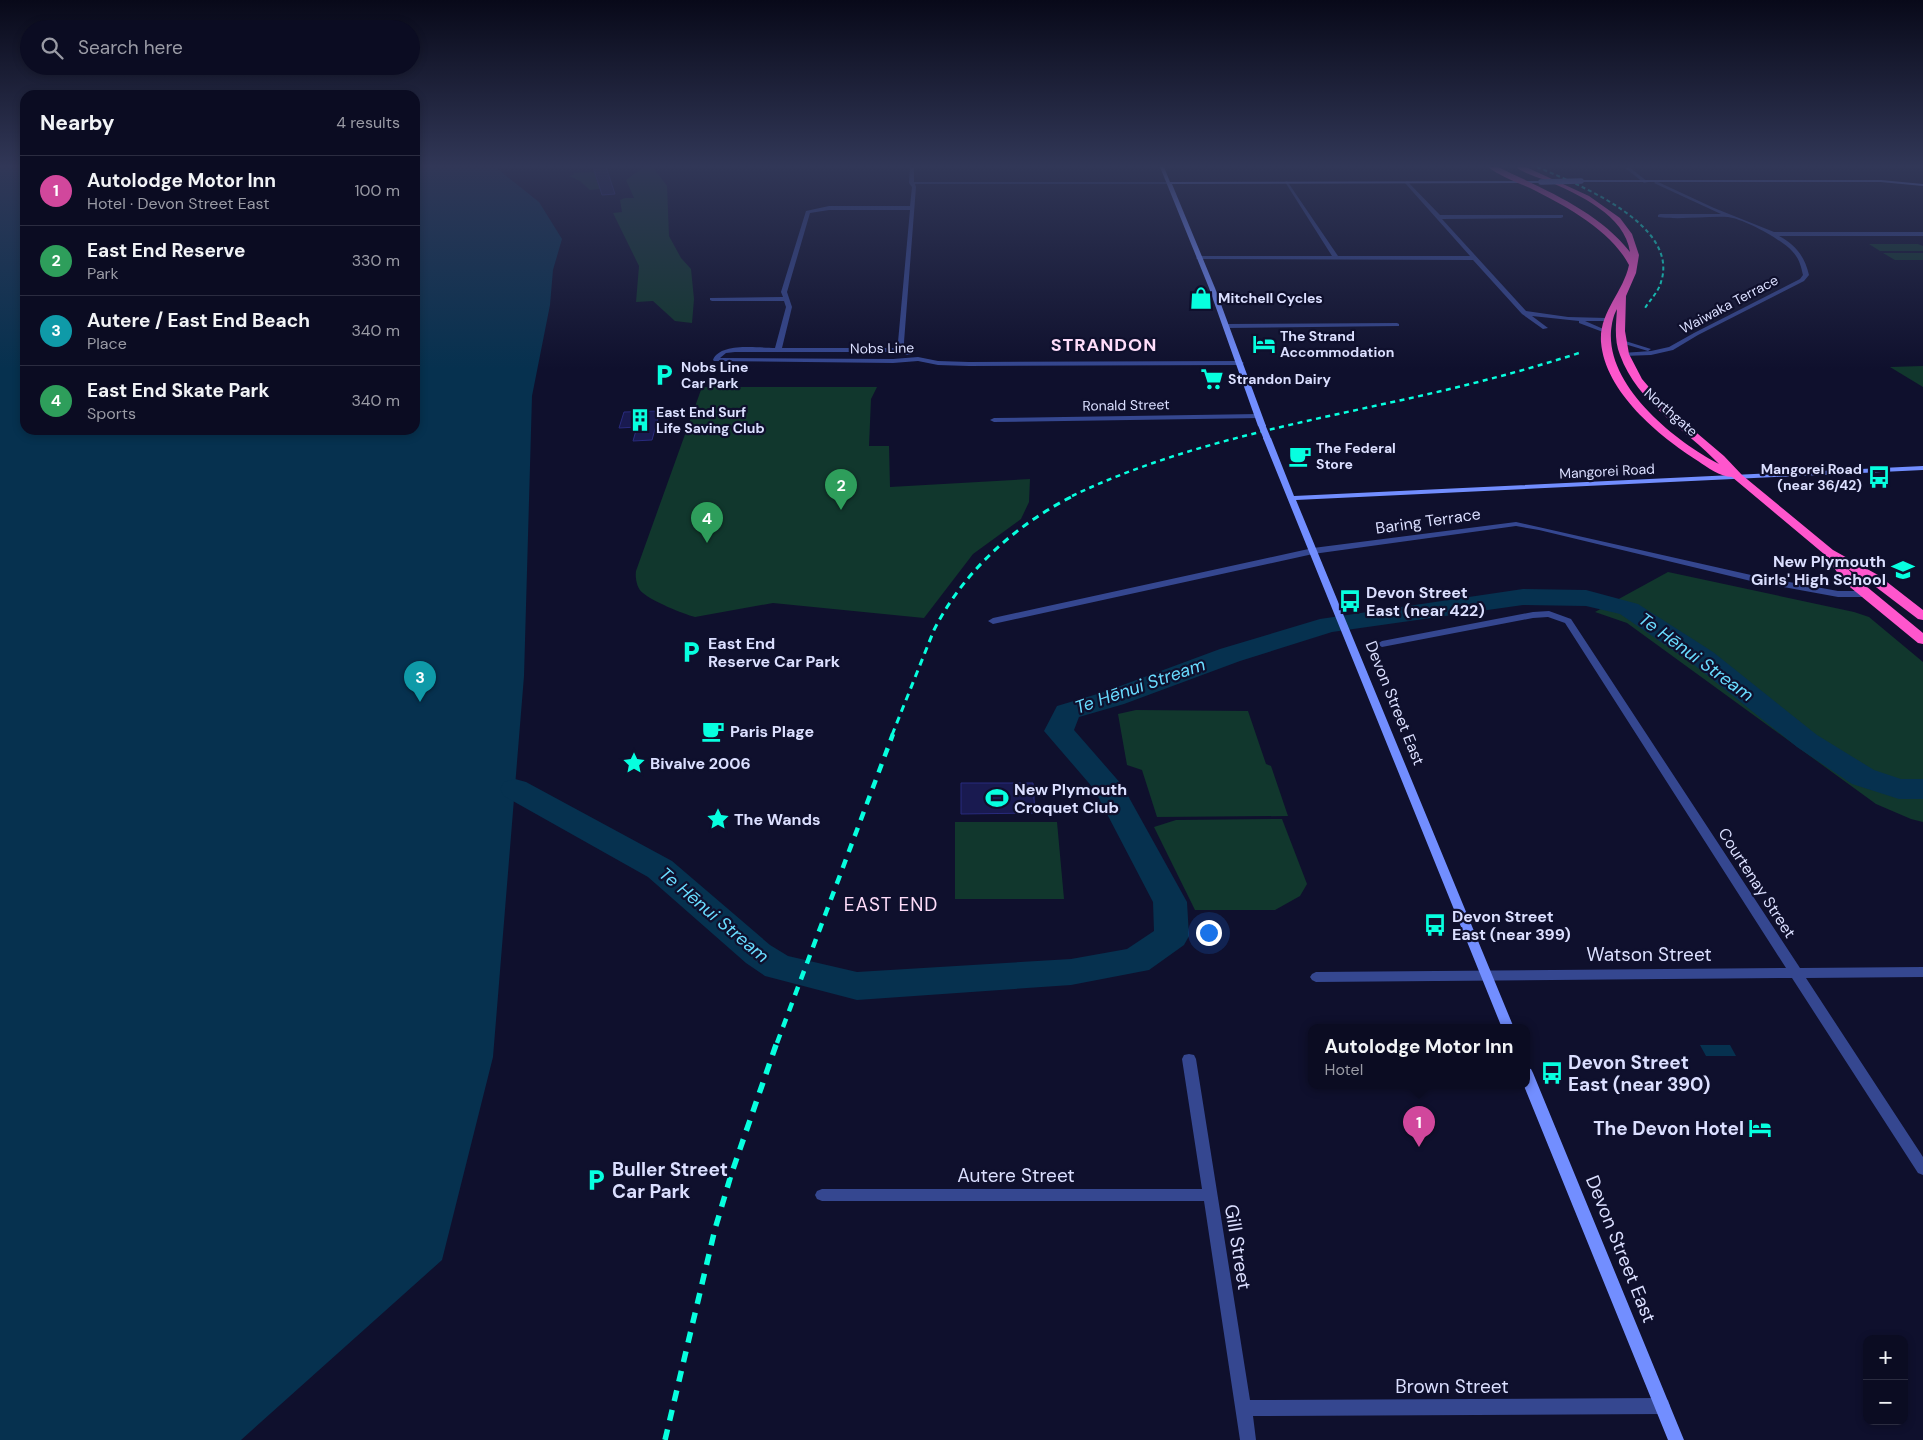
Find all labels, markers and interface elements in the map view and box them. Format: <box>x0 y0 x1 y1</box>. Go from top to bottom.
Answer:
search box <box>20 20 420 75</box>
icon: search <box>38 34 66 62</box>
text: Search here <box>78 35 183 60</box>
text: Nearby <box>40 109 114 137</box>
text: 4 results <box>336 112 400 133</box>
text: Autolodge Motor Inn <box>87 168 276 193</box>
text: 1 <box>53 180 59 201</box>
text: 100 m <box>355 180 400 201</box>
text: Hotel · Devon Street East <box>87 193 269 214</box>
text: East End Reserve <box>87 238 245 263</box>
text: 2 <box>51 250 61 271</box>
text: 330 m <box>352 250 400 271</box>
text: Park <box>87 263 119 284</box>
street label: Waiwaka Terrace <box>1677 271 1781 337</box>
shop icon: Mitchell Cycles <box>1188 285 1214 311</box>
place label: Mitchell Cycles <box>1218 289 1323 307</box>
text: Autere / East End Beach <box>87 308 310 333</box>
text: 3 <box>51 320 61 341</box>
text: 340 m <box>351 320 400 341</box>
place label: The Strand Accommodation <box>1280 327 1394 361</box>
hotel icon: The Strand Accommodation <box>1251 331 1277 357</box>
text: Place <box>87 333 127 354</box>
district label: STRANDON <box>1051 333 1157 357</box>
street label: Nobs Line <box>850 338 914 358</box>
place label: Nobs Line Car Park <box>681 358 748 392</box>
parking icon: Nobs Line Car Park <box>651 362 677 388</box>
supermarket icon: Strandon Dairy <box>1199 366 1225 392</box>
place label: Strandon Dairy <box>1228 370 1331 388</box>
text: East End Skate Park <box>87 378 269 403</box>
street label: Northgate <box>1641 384 1702 440</box>
text: 4 <box>51 390 61 411</box>
text: 340 m <box>351 390 400 411</box>
street label: Ronald Street <box>1082 395 1170 415</box>
text: Sports <box>87 403 136 424</box>
place label: East End Surf Life Saving Club <box>656 403 765 437</box>
building icon: East End Surf Life Saving Club <box>627 407 653 433</box>
place label: The Federal Store <box>1316 439 1396 473</box>
cafe icon: The Federal Store <box>1287 443 1313 469</box>
street label: Mangorei Road <box>1559 460 1655 482</box>
place label: Mangorei Road (near 36/42) <box>1761 460 1862 494</box>
bus stop icon: Mangorei Road (near 36/42) <box>1866 464 1892 490</box>
pin: 2 <box>825 469 857 510</box>
pin: 4 <box>691 502 723 543</box>
street label: Baring Terrace <box>1374 503 1482 539</box>
place label: New Plymouth Girls' High School <box>1751 551 1886 590</box>
school or university icon: New Plymouth Girls' High School <box>1890 557 1916 583</box>
place label: Devon Street East (near 422) <box>1366 582 1485 621</box>
bus stop icon: Devon Street East (near 422) <box>1337 588 1363 614</box>
water label: Te Hēnui Stream <box>1634 607 1758 707</box>
place label: East End Reserve Car Park <box>708 633 841 672</box>
street label: Devon Street East <box>1361 638 1429 768</box>
parking icon: East End Reserve Car Park <box>678 639 704 665</box>
water label: Te Hēnui Stream <box>1072 652 1209 720</box>
pin: 3 <box>404 661 436 702</box>
cafe icon: Paris Plage <box>700 718 726 744</box>
place label: Paris Plage <box>730 721 814 742</box>
place icon: Bivalve 2006 <box>621 750 647 776</box>
place label: Bivalve 2006 <box>650 753 751 774</box>
place label: New Plymouth Croquet Club <box>1014 779 1127 818</box>
sports icon: New Plymouth Croquet Club <box>984 785 1010 811</box>
place icon: The Wands <box>705 806 731 832</box>
place label: The Wands <box>734 809 820 830</box>
street label: Courtenay Street <box>1714 824 1800 942</box>
water label: Te Hēnui Stream <box>654 862 774 968</box>
district label: EAST END <box>844 892 938 917</box>
place label: Devon Street East (near 399) <box>1452 906 1571 945</box>
bus stop icon: Devon Street East (near 399) <box>1422 912 1448 938</box>
your location <box>1196 920 1222 946</box>
street label: Watson Street <box>1586 942 1712 967</box>
popup <box>1308 1024 1530 1089</box>
text: Autolodge Motor Inn <box>1325 1034 1514 1059</box>
place label: Devon Street East (near 390) <box>1568 1050 1710 1097</box>
text: Hotel <box>1325 1059 1363 1080</box>
bus stop icon: Devon Street East (near 390) <box>1539 1060 1565 1086</box>
pin: 1 <box>1403 1106 1435 1147</box>
hotel icon: The Devon Hotel <box>1747 1115 1773 1141</box>
place label: The Devon Hotel <box>1593 1116 1744 1141</box>
place label: Buller Street Car Park <box>612 1157 728 1204</box>
street label: Autere Street <box>957 1163 1075 1188</box>
parking icon: Buller Street Car Park <box>583 1167 609 1193</box>
street label: Devon Street East <box>1580 1172 1662 1326</box>
street label: Gill Street <box>1219 1202 1257 1292</box>
map controls <box>1863 1335 1908 1425</box>
button: + <box>1863 1335 1908 1380</box>
street label: Brown Street <box>1395 1374 1509 1399</box>
button: − <box>1863 1380 1908 1425</box>

